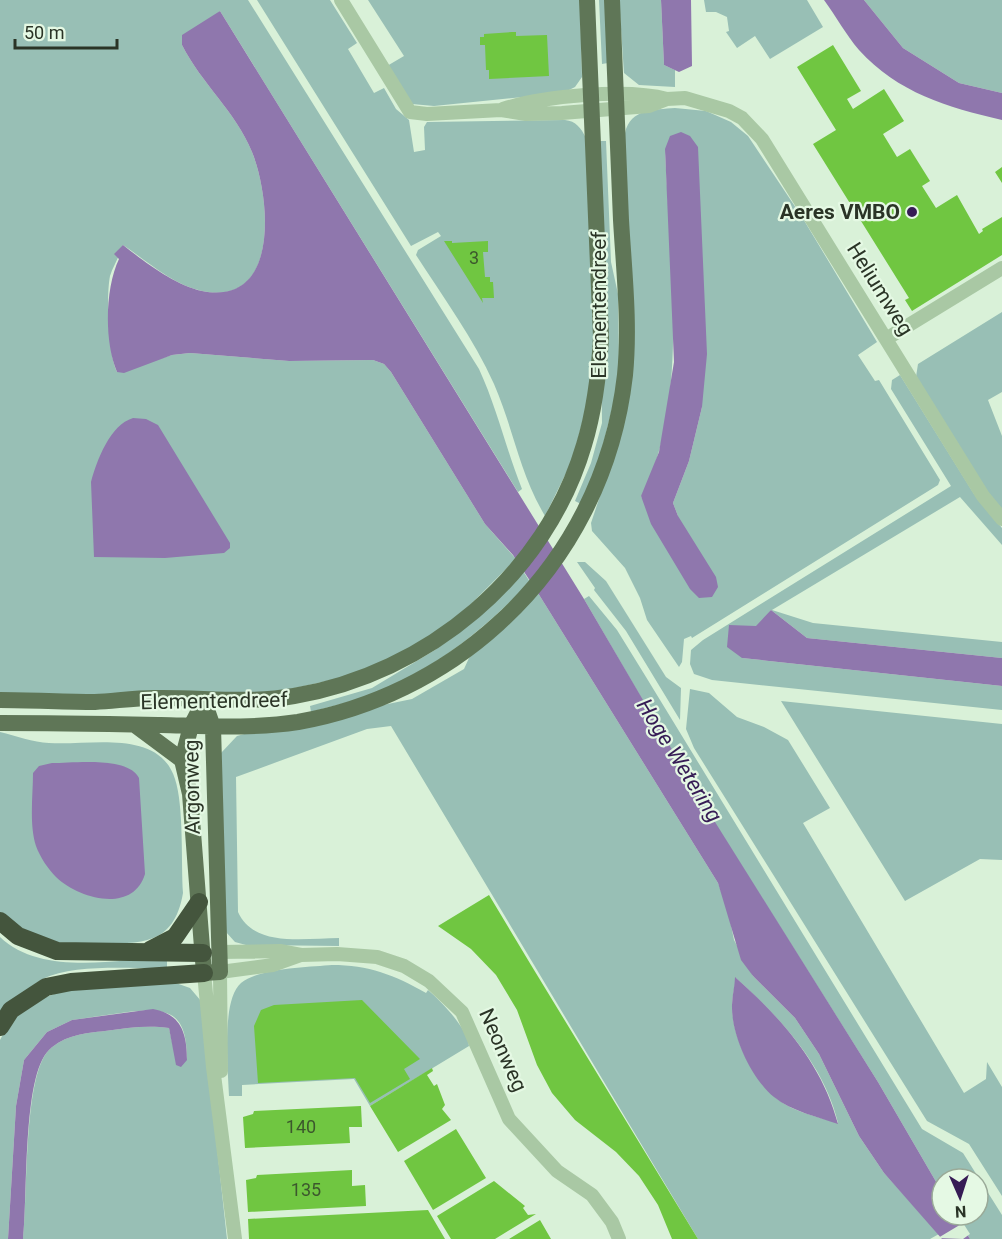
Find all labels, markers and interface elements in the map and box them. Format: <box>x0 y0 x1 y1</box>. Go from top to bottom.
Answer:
scale bar <box>15 12 117 50</box>
text: 50 m <box>24 22 64 43</box>
place label: Aeres VMBO <box>780 200 900 224</box>
marker: Aeres VMBO <box>905 205 919 219</box>
street label: Elementendreef <box>587 231 611 379</box>
street label: Heliumweg <box>842 238 918 340</box>
house number: 3 <box>469 247 479 268</box>
street label: Elementendreef <box>140 688 289 714</box>
water label: Hoge Wetering <box>632 694 727 826</box>
street label: Argonweg <box>179 739 205 835</box>
street label: Neonweg <box>474 1005 532 1095</box>
house number: 140 <box>286 1116 316 1137</box>
north arrow <box>930 1167 990 1227</box>
house number: 135 <box>291 1179 321 1200</box>
text: N <box>955 1202 967 1221</box>

